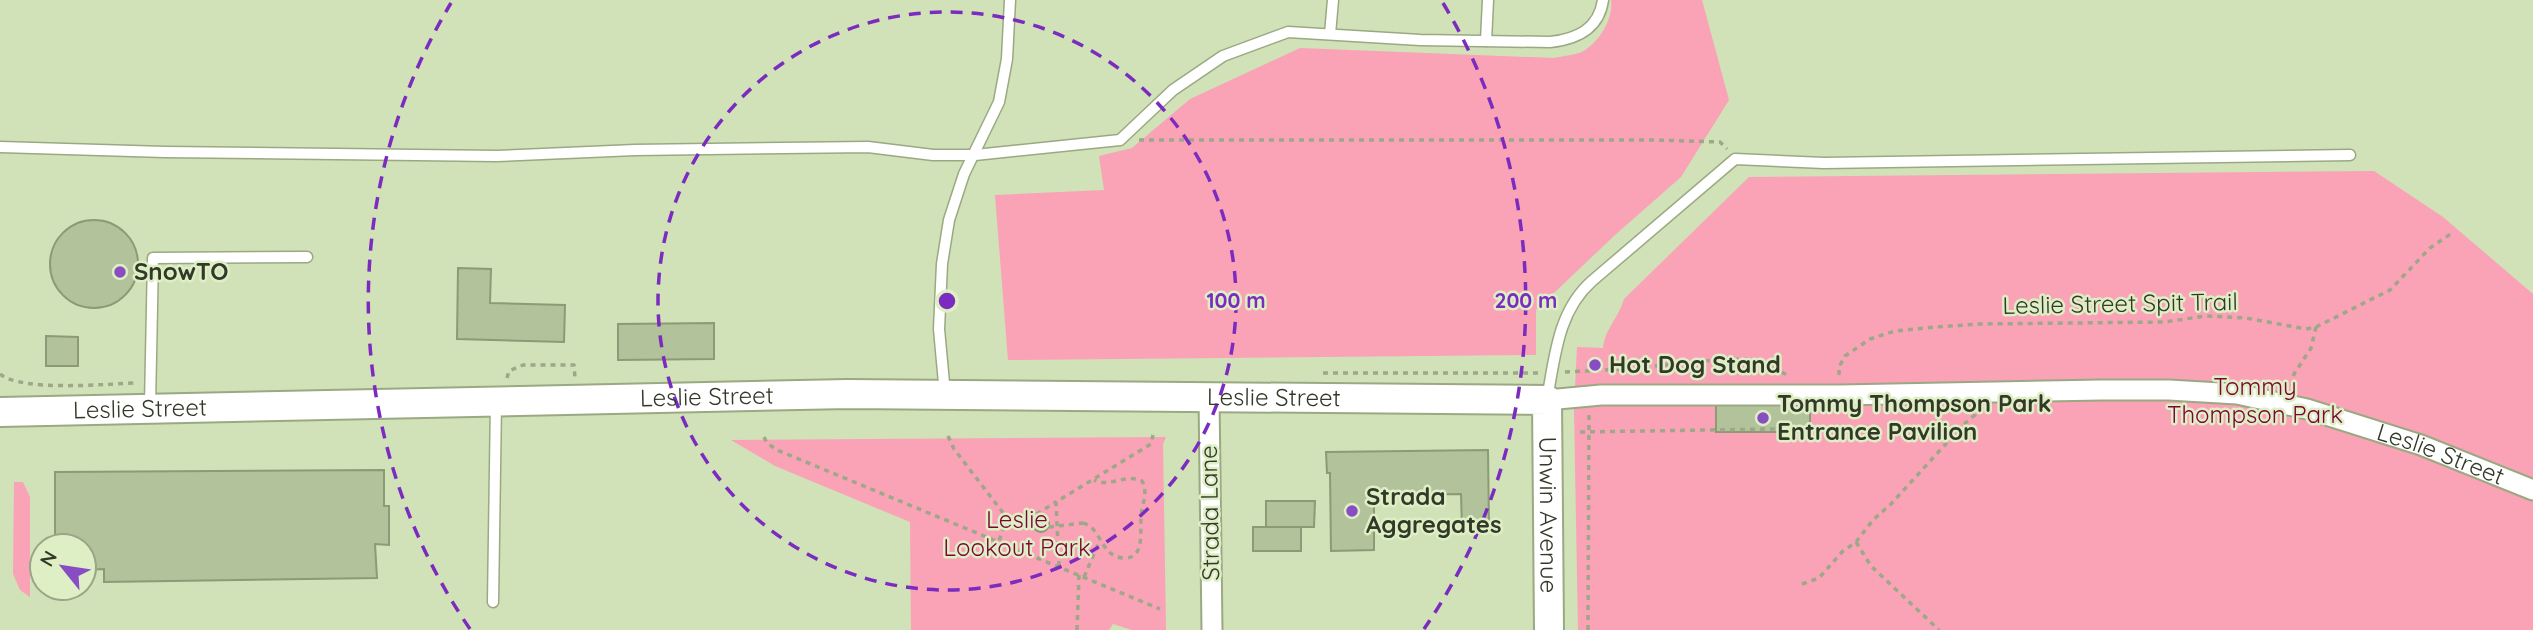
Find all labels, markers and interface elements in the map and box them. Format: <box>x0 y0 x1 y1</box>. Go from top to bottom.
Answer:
place label: SnowTO <box>134 256 229 286</box>
marker: SnowTO <box>112 264 128 280</box>
street label: Leslie Street Spit Trail <box>2002 286 2238 320</box>
text: 100 m <box>1206 287 1266 313</box>
text: 200 m <box>1495 287 1557 313</box>
centre of rings <box>935 289 959 313</box>
place label: Hot Dog Stand <box>1609 349 1781 379</box>
marker: Hot Dog Stand <box>1587 357 1603 373</box>
park label: Tommy Thompson Park <box>2167 371 2343 429</box>
street label: Leslie Street <box>640 380 774 412</box>
street label: Leslie Street <box>1207 381 1341 412</box>
place label: Tommy Thompson Park Entrance Pavilion <box>1777 388 2051 446</box>
street label: Leslie Street <box>73 392 207 424</box>
marker: Tommy Thompson Park Entrance Pavilion <box>1755 410 1771 426</box>
street label: Leslie Street <box>2373 416 2509 491</box>
street label: Unwin Avenue <box>1533 436 1565 593</box>
street label: Strada Lane <box>1193 445 1225 581</box>
place label: Strada Aggregates <box>1366 481 1502 539</box>
marker: Strada Aggregates <box>1344 503 1360 519</box>
park label: Leslie Lookout Park <box>943 504 1091 562</box>
north arrow <box>28 532 98 602</box>
text: N <box>34 546 62 571</box>

